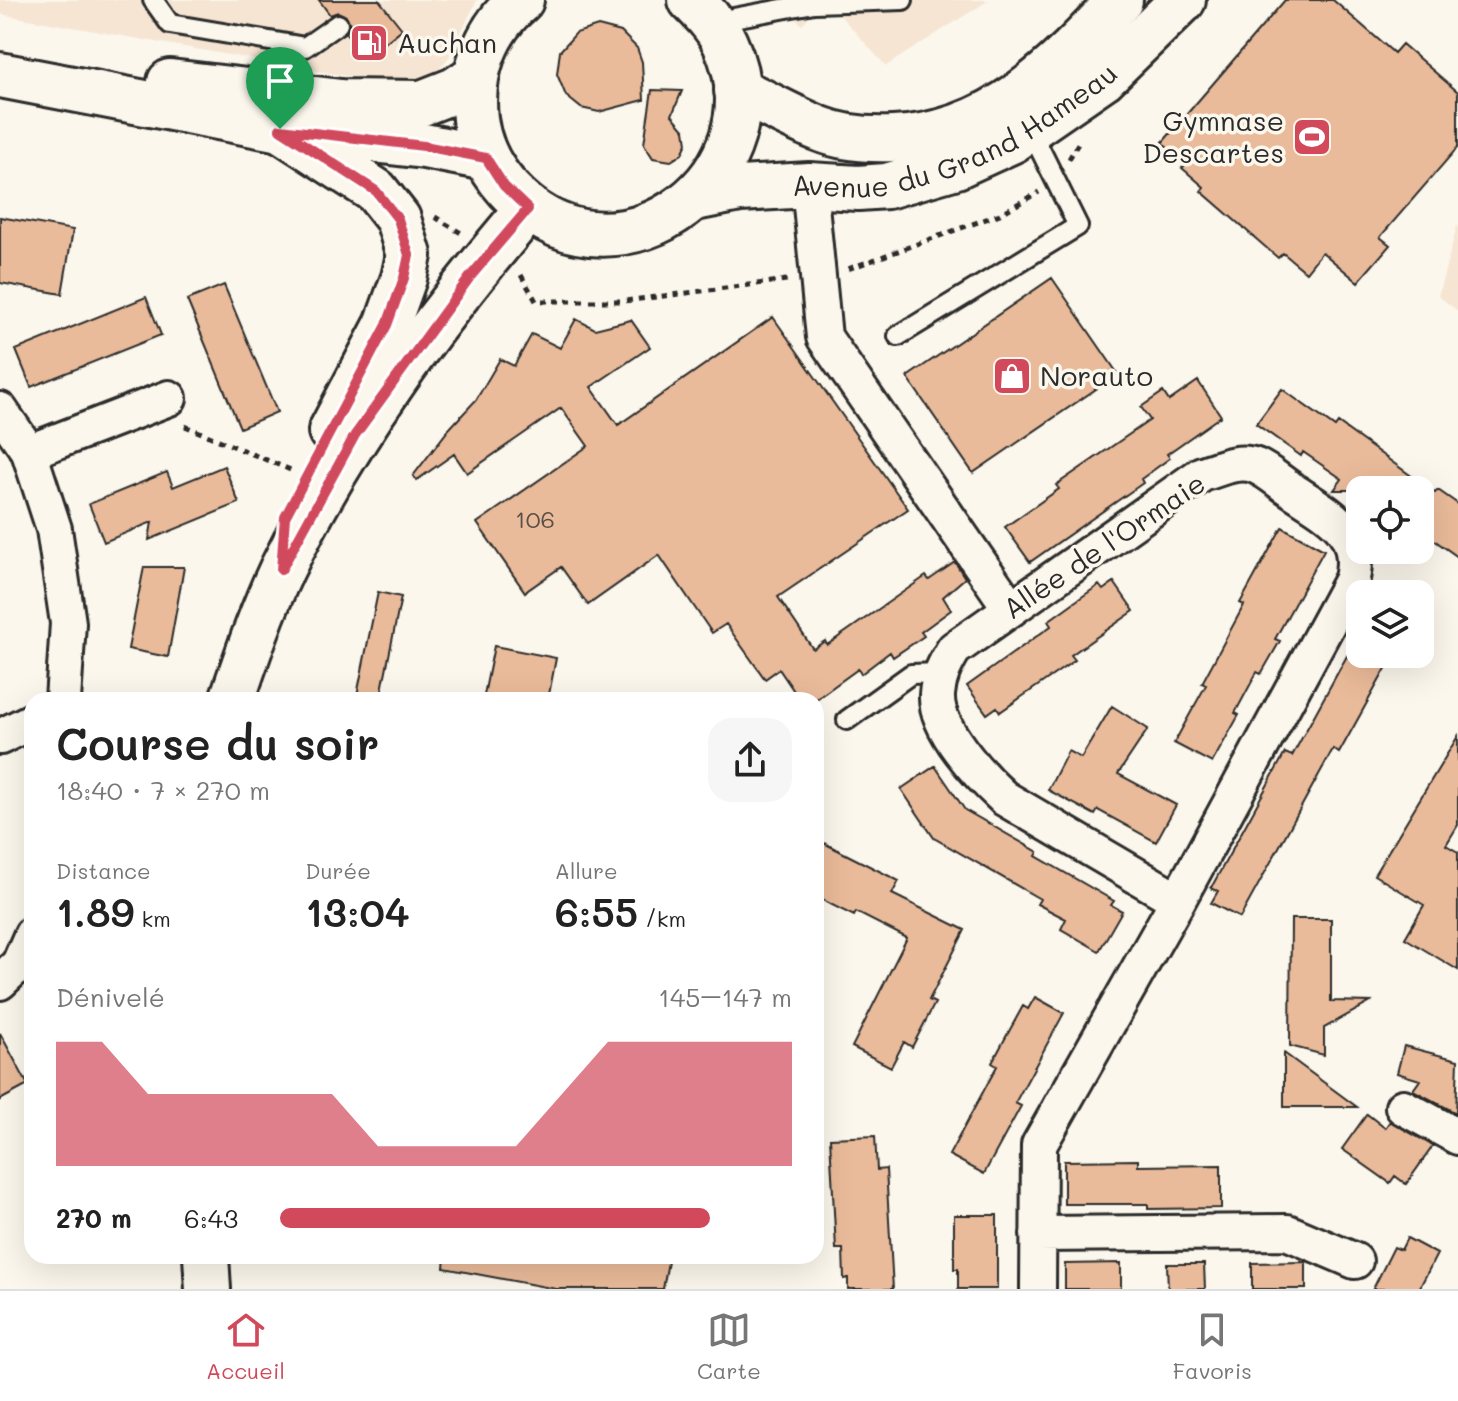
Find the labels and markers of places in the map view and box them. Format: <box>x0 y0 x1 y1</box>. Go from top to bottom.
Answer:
fuel station icon: Auchan <box>348 22 390 64</box>
place label: Auchan <box>397 24 497 60</box>
pin <box>246 47 314 129</box>
place label: Gymnase Descartes <box>1143 102 1284 170</box>
sports icon: Gymnase Descartes <box>1291 116 1333 158</box>
shop icon: Norauto <box>991 355 1033 397</box>
place label: Norauto <box>1040 357 1153 393</box>

